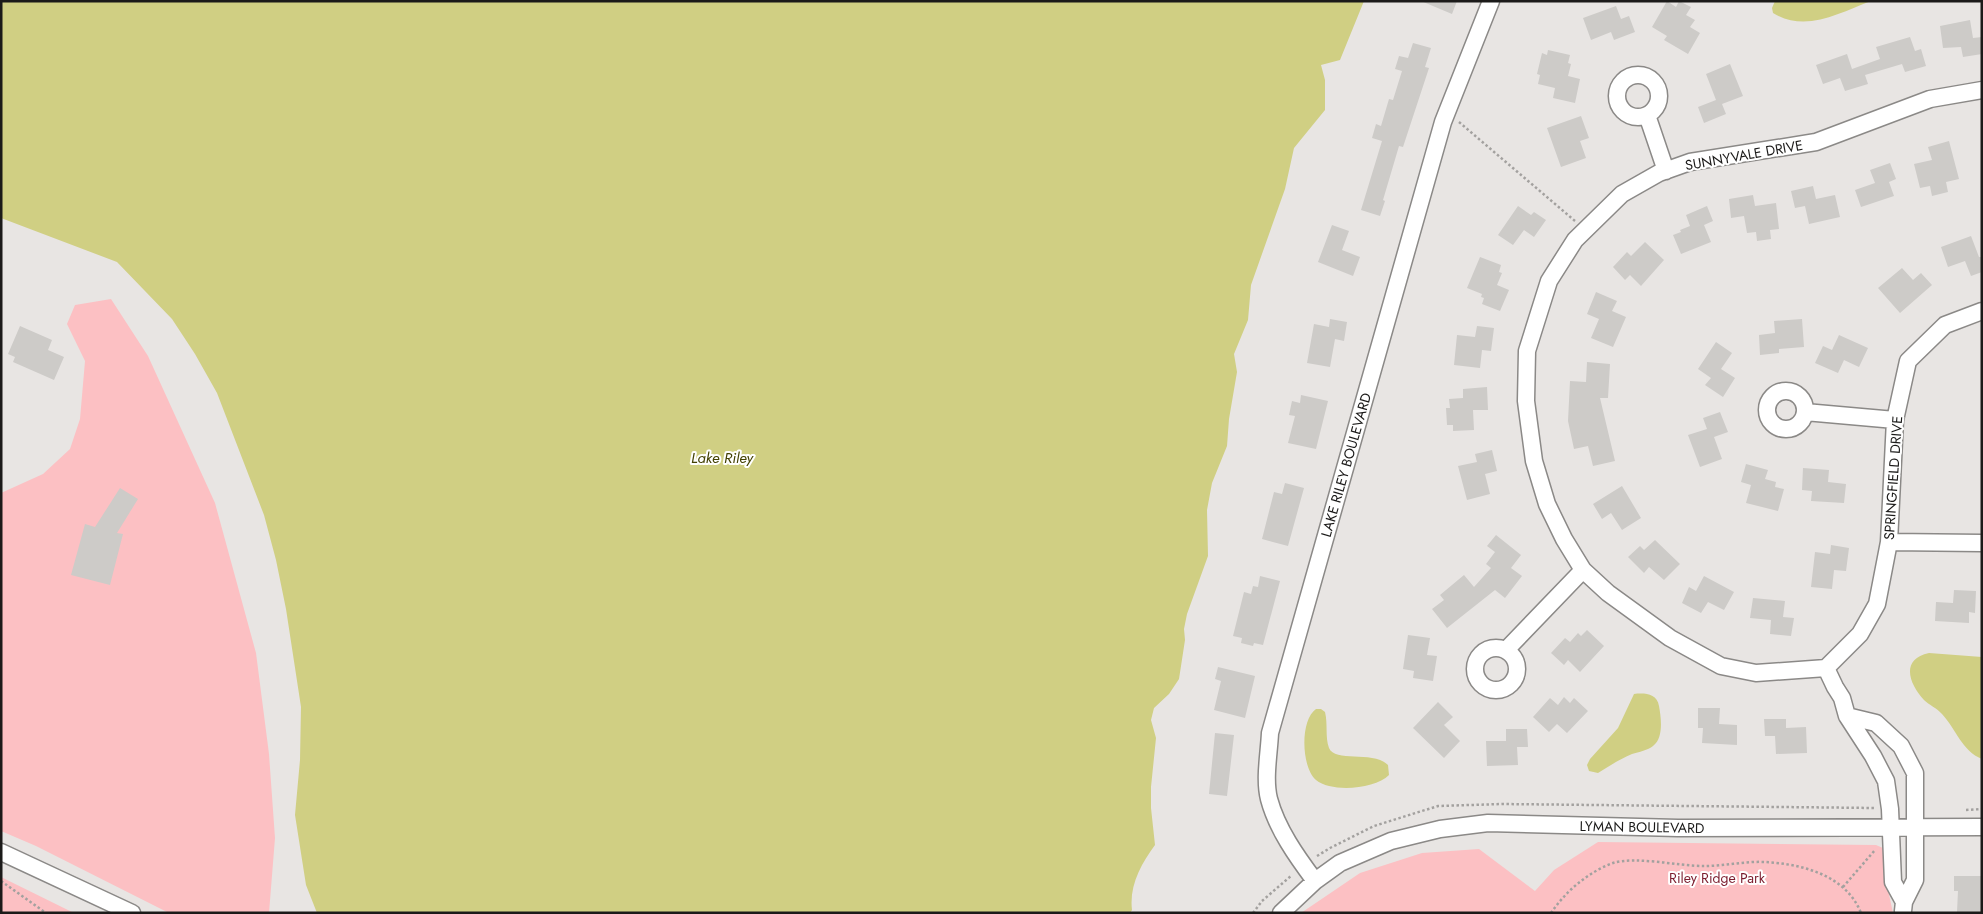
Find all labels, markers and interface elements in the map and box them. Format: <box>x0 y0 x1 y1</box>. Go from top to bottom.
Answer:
street label: SUNNYVALE DRIVE <box>1683 135 1805 175</box>
street label: LAKE RILEY BOULEVARD <box>1316 391 1376 539</box>
street label: SPRINGFIELD DRIVE <box>1879 415 1907 541</box>
water label: Lake Riley <box>691 447 755 469</box>
street label: LYMAN BOULEVARD <box>1579 816 1705 838</box>
park label: Riley Ridge Park <box>1669 868 1766 888</box>

